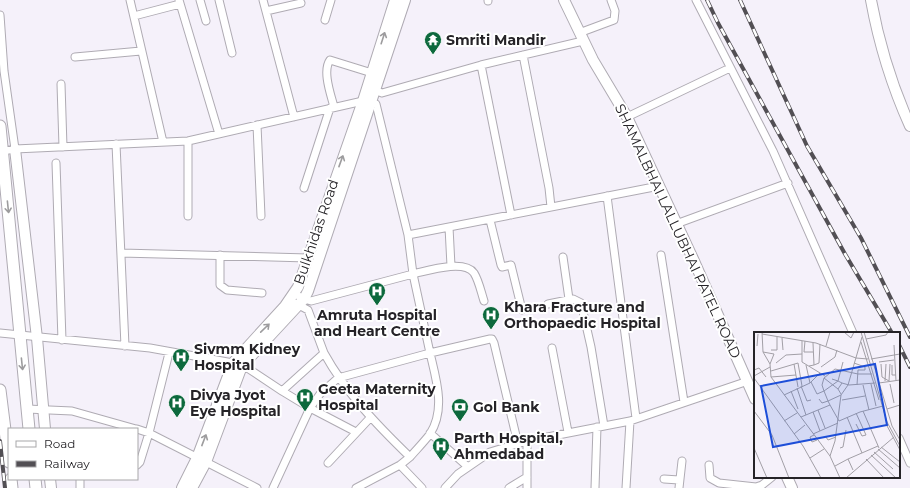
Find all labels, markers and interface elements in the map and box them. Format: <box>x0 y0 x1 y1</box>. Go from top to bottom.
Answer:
temple icon: Smriti Mandir <box>423 30 443 55</box>
place label: Smriti Mandir <box>446 31 546 49</box>
one-way arrow <box>380 32 387 45</box>
street label: SHAMALBHAI LALLUBHAI PATEL ROAD <box>611 101 745 361</box>
one-way arrow <box>338 155 346 167</box>
street label: Bulkhidas Road <box>290 177 342 287</box>
one-way arrow <box>4 200 12 213</box>
hospital icon: Amruta Hospital and Heart Centre <box>367 281 387 306</box>
place label: Khara Fracture and Orthopaedic Hospital <box>504 298 661 332</box>
hospital icon: Khara Fracture and Orthopaedic Hospital <box>481 305 501 330</box>
place label: Amruta Hospital and Heart Centre <box>314 306 440 340</box>
one-way arrow <box>260 323 270 333</box>
inset map <box>754 332 900 478</box>
place label: Sivmm Kidney Hospital <box>194 340 301 374</box>
hospital icon: Sivmm Kidney Hospital <box>171 347 191 372</box>
one-way arrow <box>19 357 26 370</box>
place label: Geeta Maternity Hospital <box>318 380 436 414</box>
place label: Divya Jyot Eye Hospital <box>190 386 281 420</box>
hospital icon: Geeta Maternity Hospital <box>295 387 315 412</box>
hospital icon: Divya Jyot Eye Hospital <box>167 393 187 418</box>
bank icon: Gol Bank <box>450 397 470 422</box>
place label: Gol Bank <box>473 398 540 416</box>
legend <box>8 428 138 480</box>
place label: Parth Hospital, Ahmedabad <box>453 429 563 463</box>
one-way arrow <box>201 434 209 446</box>
text: Road <box>44 436 75 451</box>
hospital icon: Parth Hospital, Ahmedabad <box>431 436 451 461</box>
text: Railway <box>44 456 90 471</box>

